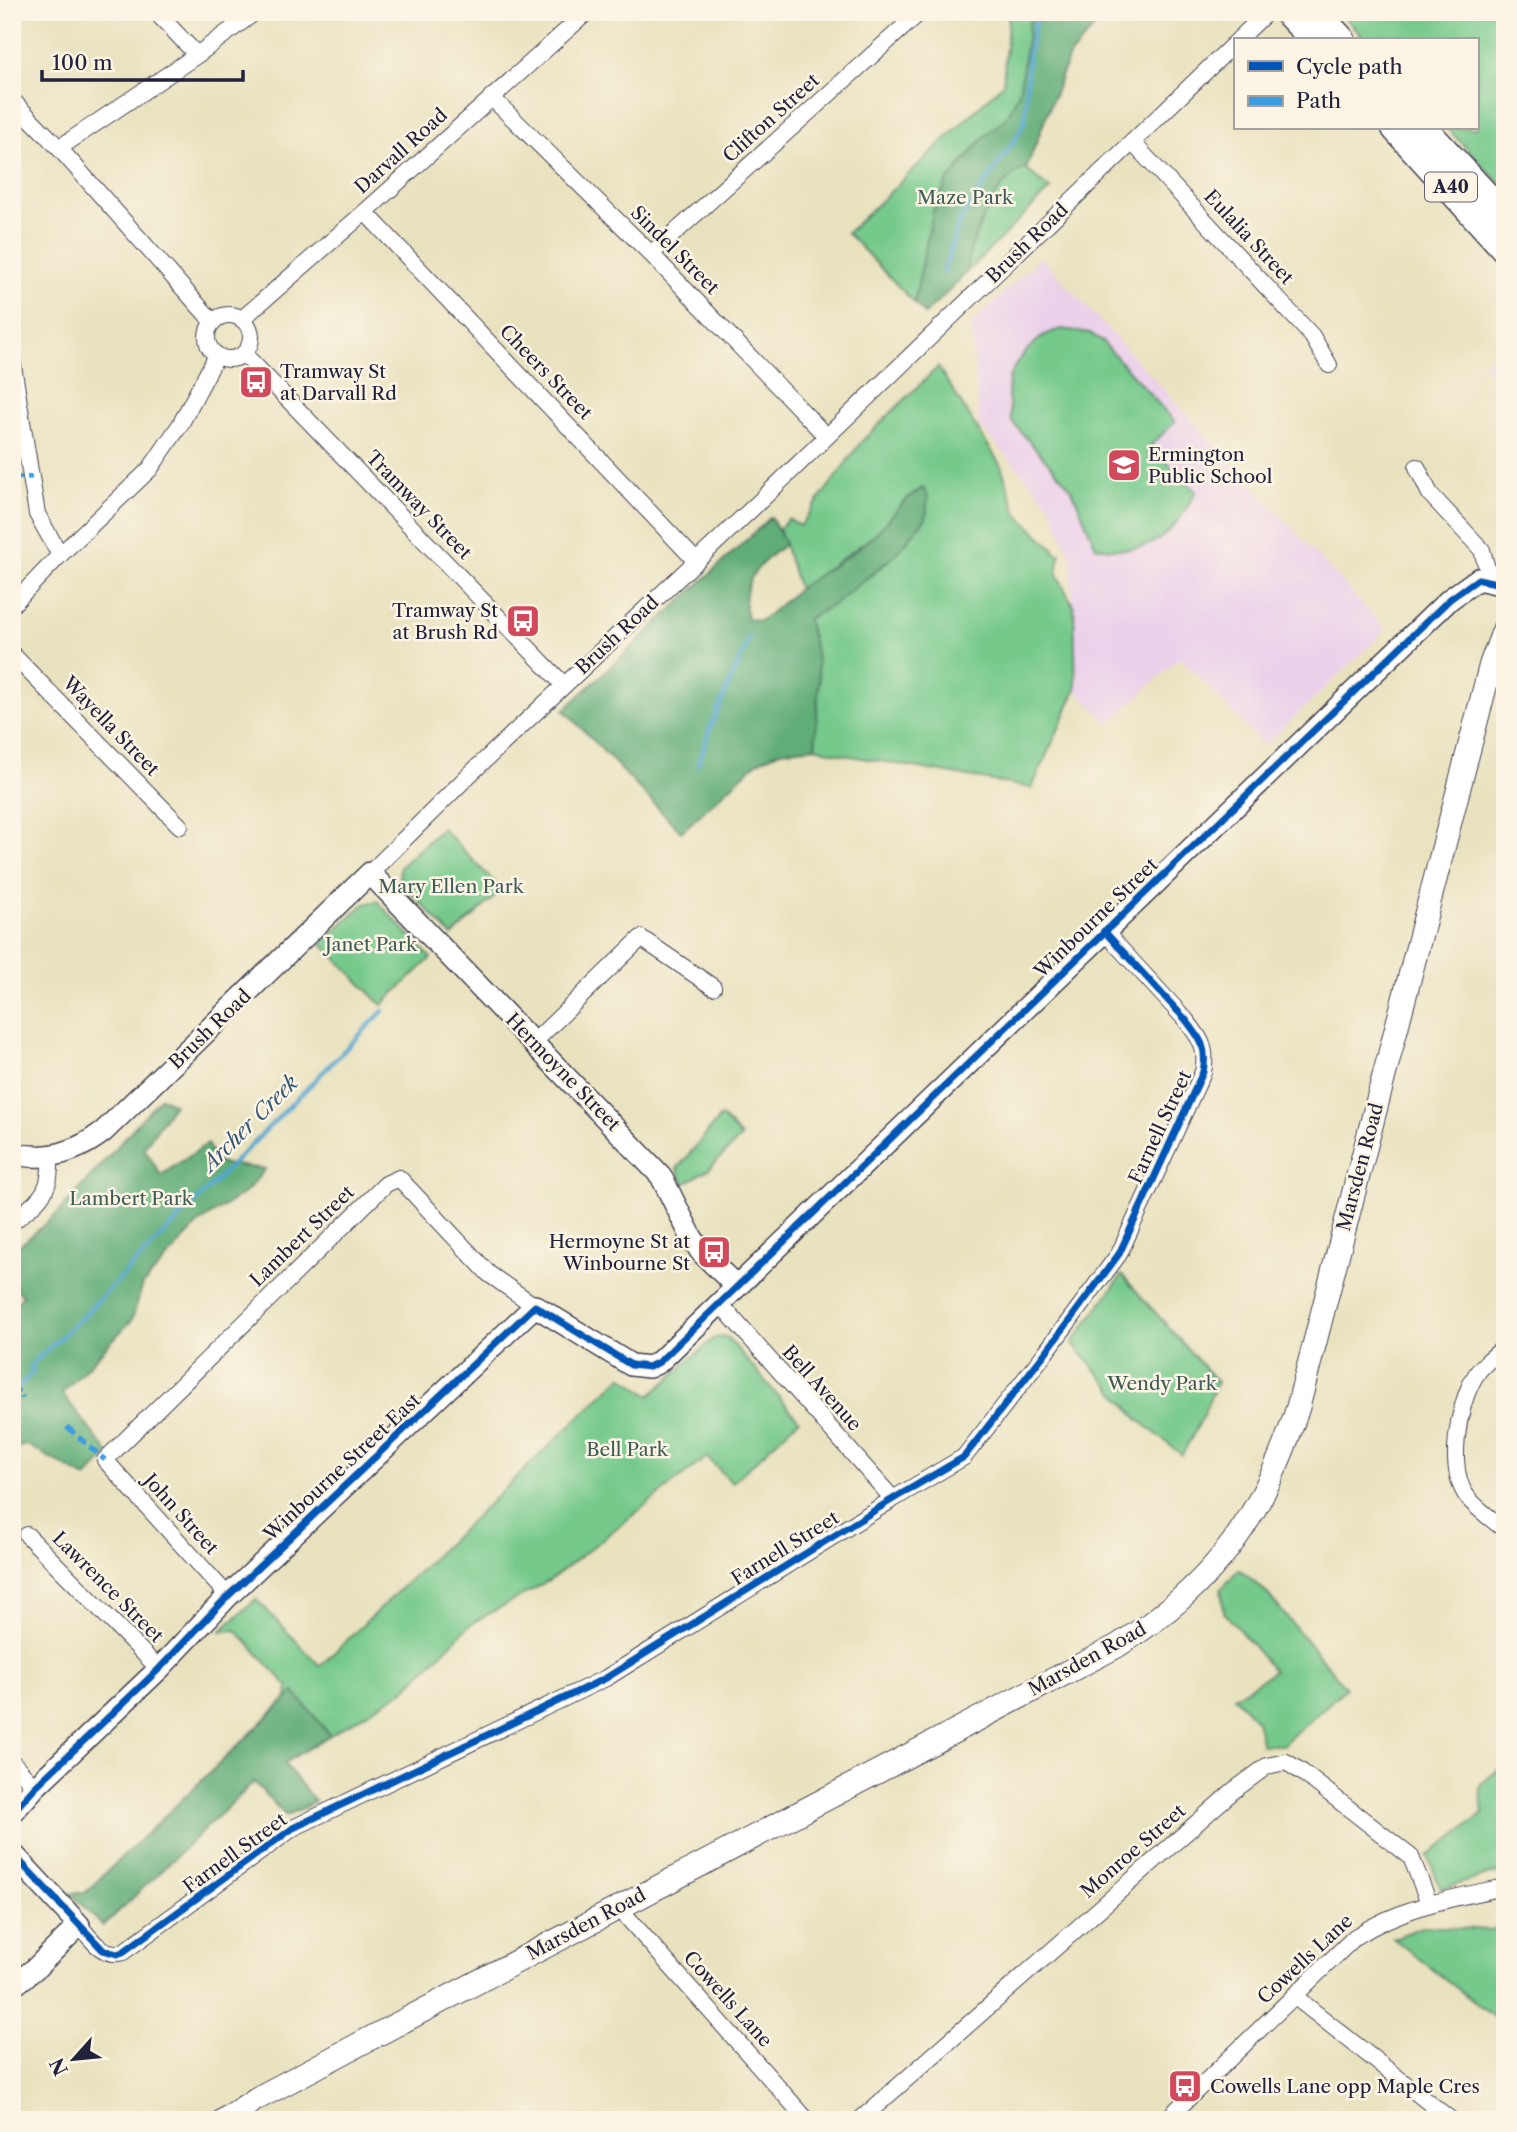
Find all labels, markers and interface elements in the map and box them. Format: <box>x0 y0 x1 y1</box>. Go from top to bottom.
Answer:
scale bar <box>42 38 243 82</box>
legend <box>1234 38 1478 130</box>
text: 100 m <box>52 50 113 75</box>
text: Cycle path <box>1296 54 1403 79</box>
street label: Clifton Street <box>718 69 824 167</box>
text: Path <box>1296 88 1341 113</box>
street label: Darvall Road <box>350 103 452 199</box>
road number: A40 <box>1425 172 1477 202</box>
street label: Eulalia Street <box>1199 185 1299 289</box>
park label: Maze Park <box>917 186 1014 209</box>
street label: Brush Road <box>981 198 1073 288</box>
street label: Sindel Street <box>626 201 724 299</box>
street label: Cheers Street <box>495 320 597 424</box>
place label: Tramway St at Darvall Rd <box>280 360 397 405</box>
bus stop icon: Tramway St at Darvall Rd <box>237 363 275 401</box>
place label: Ermington Public School <box>1148 443 1273 488</box>
street label: Tramway Street <box>361 446 477 564</box>
school or university icon: Ermington Public School <box>1105 446 1143 484</box>
street label: Brush Road <box>571 590 664 679</box>
place label: Tramway St at Brush Rd <box>392 599 498 644</box>
bus stop icon: Tramway St at Brush Rd <box>504 602 542 640</box>
street label: Wayella Street <box>57 671 164 781</box>
street label: Winbourne Street <box>1029 853 1163 983</box>
park label: Mary Ellen Park <box>378 875 525 898</box>
park label: Janet Park <box>322 933 418 956</box>
street label: Brush Road <box>164 984 256 1074</box>
street label: Hermoyne Street <box>501 1008 625 1136</box>
street label: Farnell Street <box>1124 1066 1196 1187</box>
water label: Archer Creek <box>195 1070 303 1178</box>
street label: Marsden Road <box>1332 1100 1388 1233</box>
street label: Lambert Street <box>245 1180 359 1291</box>
park label: Lambert Park <box>69 1187 194 1210</box>
place label: Hermoyne St at Winbourne St <box>549 1230 690 1275</box>
bus stop icon: Hermoyne St at Winbourne St <box>695 1233 733 1271</box>
street label: Bell Avenue <box>778 1341 866 1435</box>
park label: Wendy Park <box>1106 1372 1218 1395</box>
street label: Winbourne Street East <box>258 1388 425 1546</box>
park label: Bell Park <box>586 1438 669 1461</box>
street label: John Street <box>137 1467 223 1559</box>
street label: Farnell Street <box>727 1506 843 1590</box>
street label: Lawrence Street <box>48 1527 168 1647</box>
street label: Marsden Road <box>1024 1617 1150 1701</box>
street label: Monroe Street <box>1076 1799 1190 1903</box>
street label: Farnell Street <box>179 1808 292 1898</box>
street label: Marsden Road <box>523 1883 650 1965</box>
street label: Cowells Lane <box>1253 1909 1357 2009</box>
street label: Cowells Lane <box>679 1946 777 2052</box>
north arrow <box>38 2024 108 2094</box>
text: N <box>45 2054 73 2079</box>
bus stop icon: Cowells Lane opp Maple Cres <box>1166 2067 1204 2105</box>
place label: Cowells Lane opp Maple Cres <box>1210 2075 1480 2098</box>

